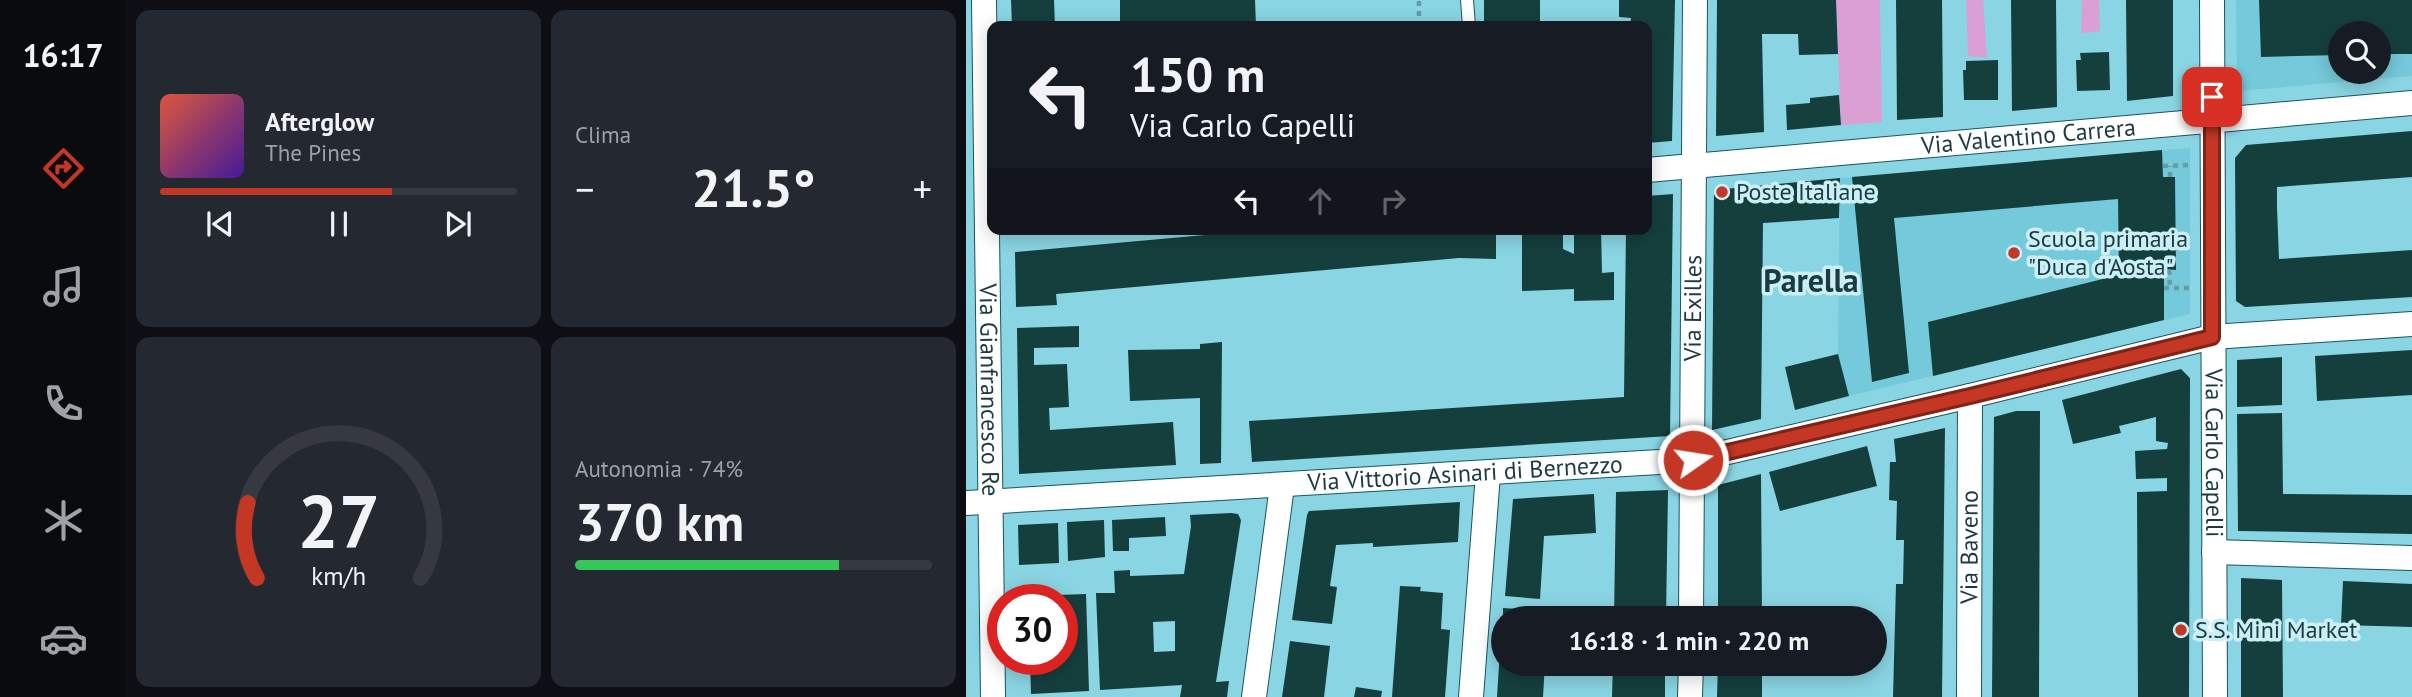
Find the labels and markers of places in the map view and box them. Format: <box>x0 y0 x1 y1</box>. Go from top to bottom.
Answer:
pin <box>2182 67 2242 127</box>
place label: Poste Italiane <box>1736 176 1876 207</box>
marker: Poste Italiane <box>1714 184 1730 200</box>
place label: Scuola primaria "Duca d'Aosta" <box>2028 223 2188 282</box>
marker: Scuola primaria "Duca d'Aosta" <box>2006 245 2022 261</box>
place label: S.S. Mini Market <box>2195 614 2357 645</box>
marker: S.S. Mini Market <box>2173 622 2189 638</box>

